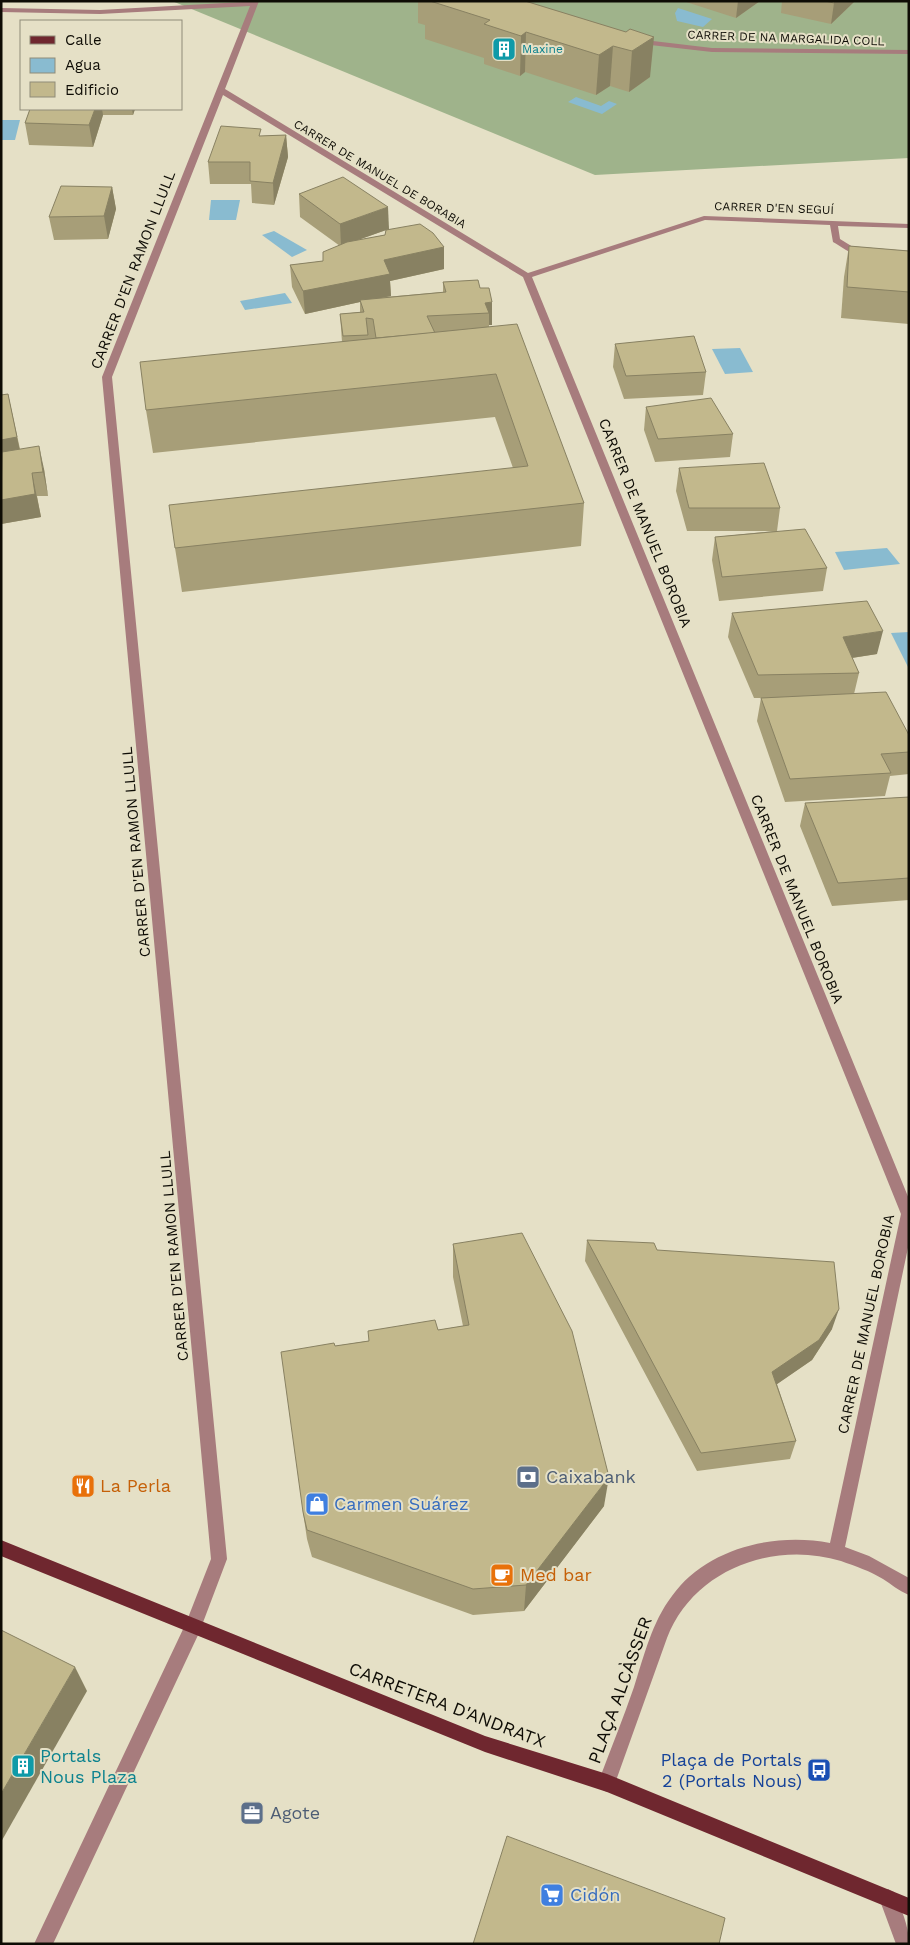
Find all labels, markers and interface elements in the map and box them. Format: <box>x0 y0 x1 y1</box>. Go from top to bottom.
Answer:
legend <box>20 20 182 110</box>
street label: CARRER DE NA MARGALIDA COLL <box>687 28 885 48</box>
text: Calle <box>65 31 102 49</box>
building icon: Maxine <box>491 36 517 62</box>
place label: Maxine <box>522 42 563 56</box>
text: Agua <box>65 56 101 74</box>
text: Edificio <box>65 81 119 99</box>
street label: CARRER DE MANUEL DE BORABIA <box>291 117 469 231</box>
street label: CARRER D'EN RAMON LLULL <box>87 168 179 372</box>
street label: CARRER D'EN SEGUÍ <box>714 199 835 217</box>
street label: CARRER DE MANUEL BOROBIA <box>595 416 695 630</box>
street label: CARRER D'EN RAMON LLULL <box>118 746 154 958</box>
street label: CARRER DE MANUEL BOROBIA <box>747 792 847 1006</box>
street label: CARRER D'EN RAMON LLULL <box>156 1150 192 1362</box>
street label: CARRER DE MANUEL BOROBIA <box>834 1212 898 1436</box>
bank icon: Caixabank <box>515 1464 541 1490</box>
place label: Caixabank <box>546 1466 636 1487</box>
restaurant icon: La Perla <box>70 1473 96 1499</box>
place label: La Perla <box>100 1475 171 1496</box>
shop icon: Carmen Suárez <box>304 1491 330 1517</box>
place label: Carmen Suárez <box>334 1493 469 1514</box>
cafe icon: Med bar <box>489 1562 515 1588</box>
place label: Med bar <box>520 1564 592 1585</box>
street label: PLAÇA ALCÀSSER <box>583 1613 656 1766</box>
street label: CARRETERA D'ANDRATX <box>346 1657 548 1752</box>
place label: Portals Nous Plaza <box>40 1745 137 1787</box>
place label: Plaça de Portals 2 (Portals Nous) <box>660 1749 802 1791</box>
building icon: Portals Nous Plaza <box>10 1753 36 1779</box>
bus stop icon: Plaça de Portals 2 (Portals Nous) <box>806 1757 832 1783</box>
office icon: Agote <box>239 1800 265 1826</box>
place label: Agote <box>270 1802 320 1823</box>
supermarket icon: Cidón <box>539 1882 565 1908</box>
place label: Cidón <box>570 1884 620 1905</box>

